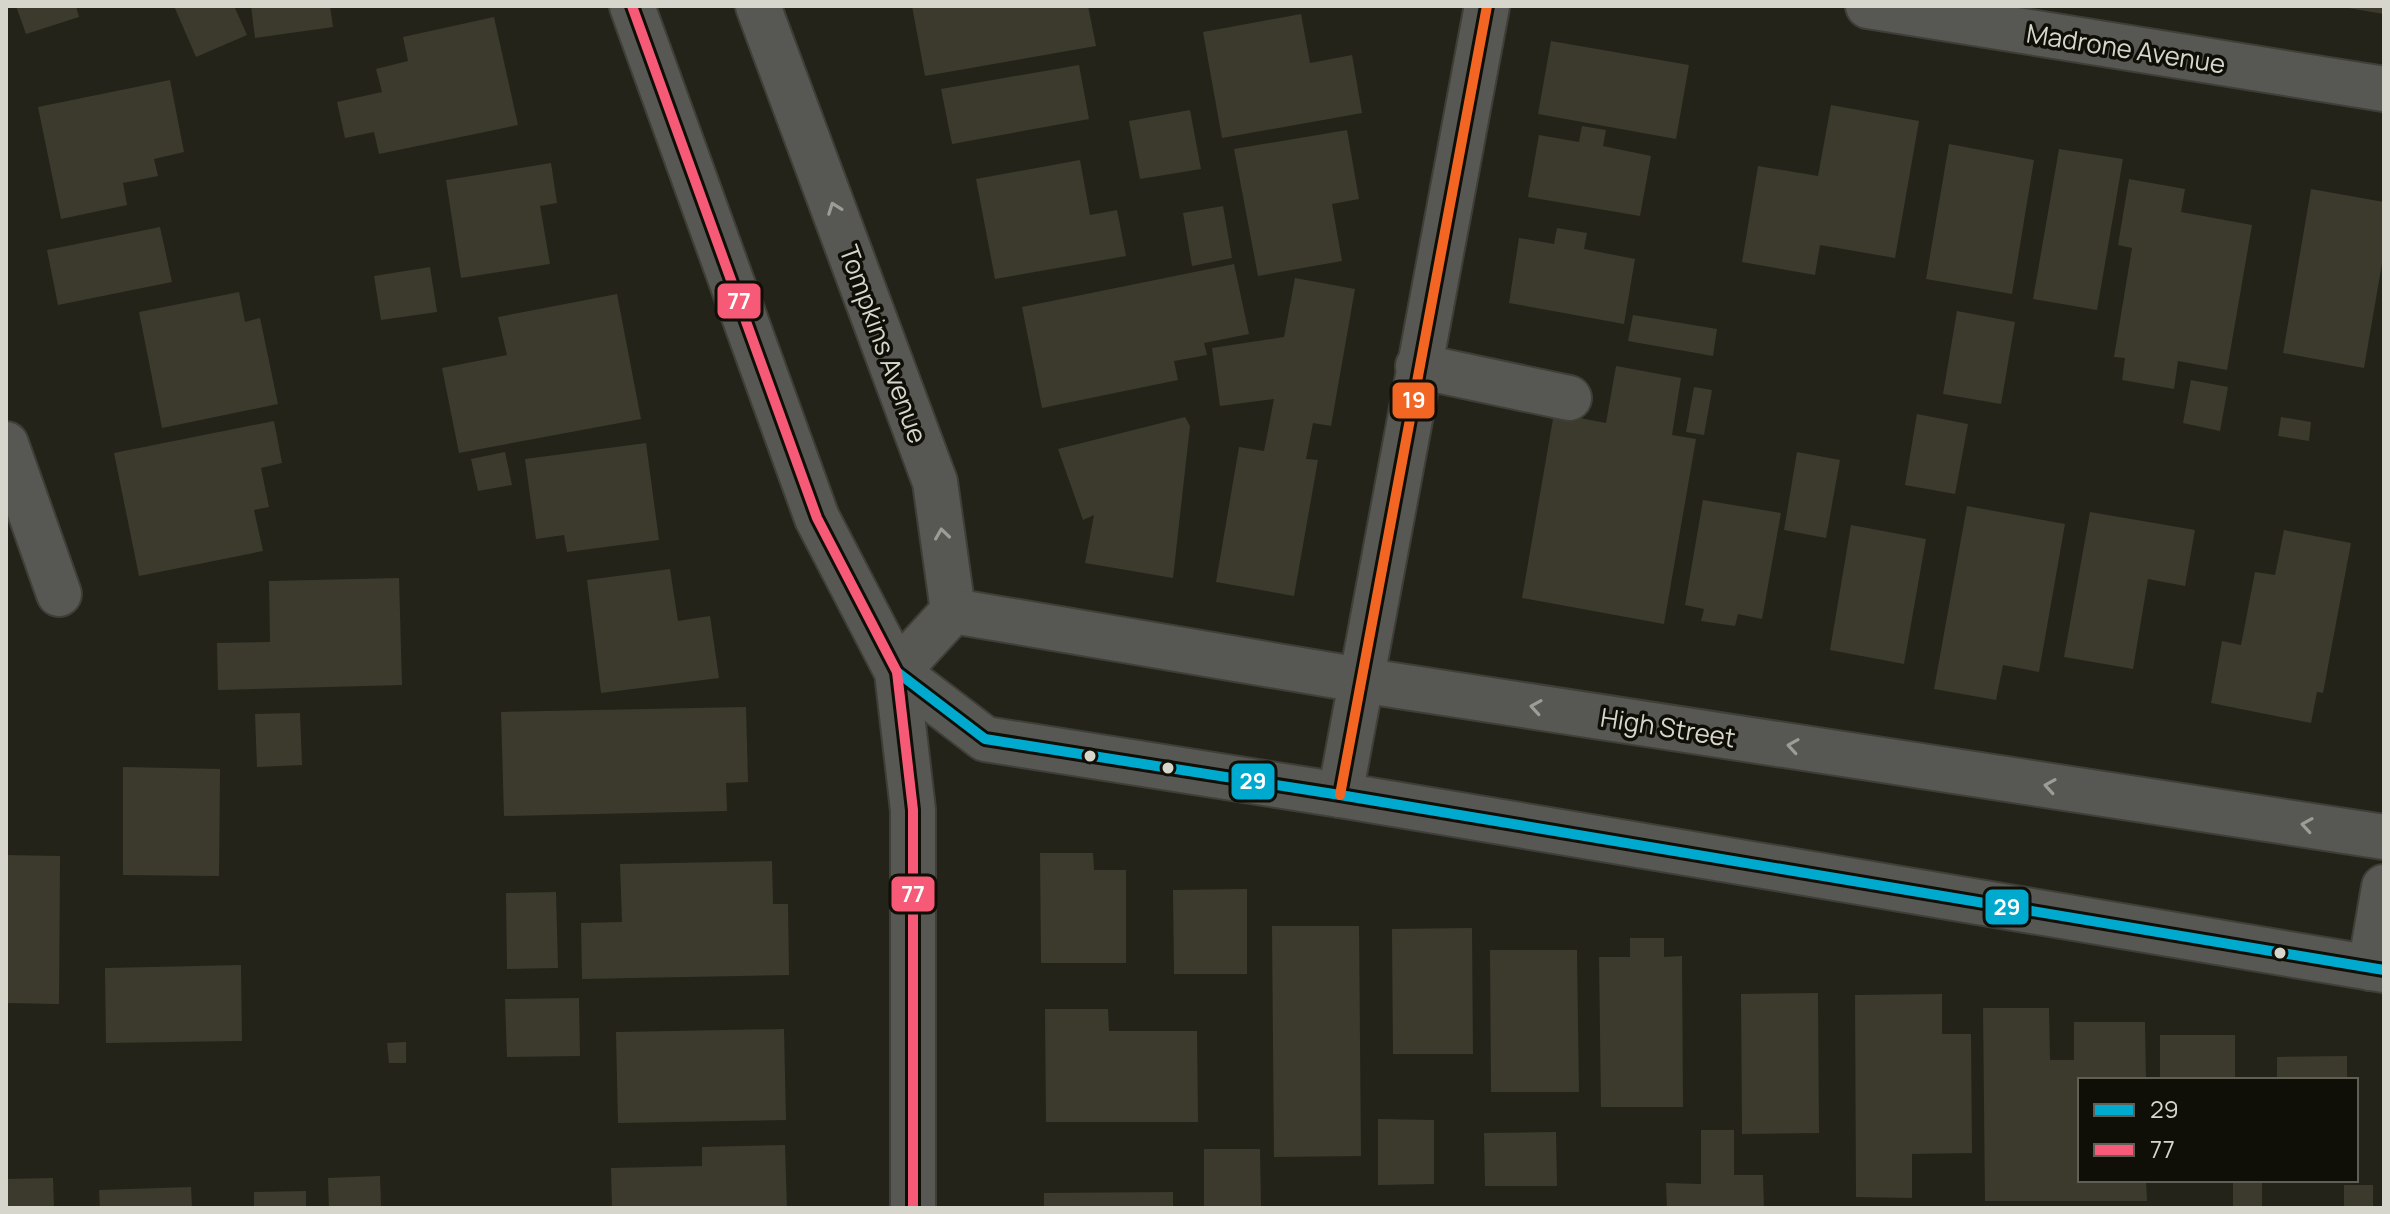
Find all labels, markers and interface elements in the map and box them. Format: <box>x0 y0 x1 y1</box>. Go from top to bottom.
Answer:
street label: Madrone Avenue <box>2024 15 2228 81</box>
one-way arrow <box>827 202 844 216</box>
street label: Tompkins Avenue <box>831 240 937 448</box>
line badge: 77 <box>716 282 762 320</box>
text: 77 <box>727 286 751 316</box>
line badge: 19 <box>1391 381 1436 420</box>
text: 19 <box>1402 385 1426 415</box>
one-way arrow <box>934 527 951 541</box>
one-way arrow <box>1529 699 1543 716</box>
street label: High Street <box>1598 699 1738 755</box>
one-way arrow <box>1786 738 1800 755</box>
unlabelled marker <box>1082 748 1098 764</box>
unlabelled marker <box>1160 760 1176 776</box>
line badge: 29 <box>1230 762 1276 801</box>
text: 29 <box>1240 766 1266 796</box>
one-way arrow <box>2043 778 2057 795</box>
one-way arrow <box>2300 817 2314 834</box>
line badge: 77 <box>890 875 936 913</box>
text: 77 <box>901 879 925 909</box>
line badge: 29 <box>1984 888 2030 926</box>
text: 29 <box>1994 892 2020 922</box>
unlabelled marker <box>2272 945 2288 961</box>
legend <box>2078 1078 2358 1182</box>
text: 29 <box>2150 1092 2179 1125</box>
text: 77 <box>2150 1132 2175 1165</box>

